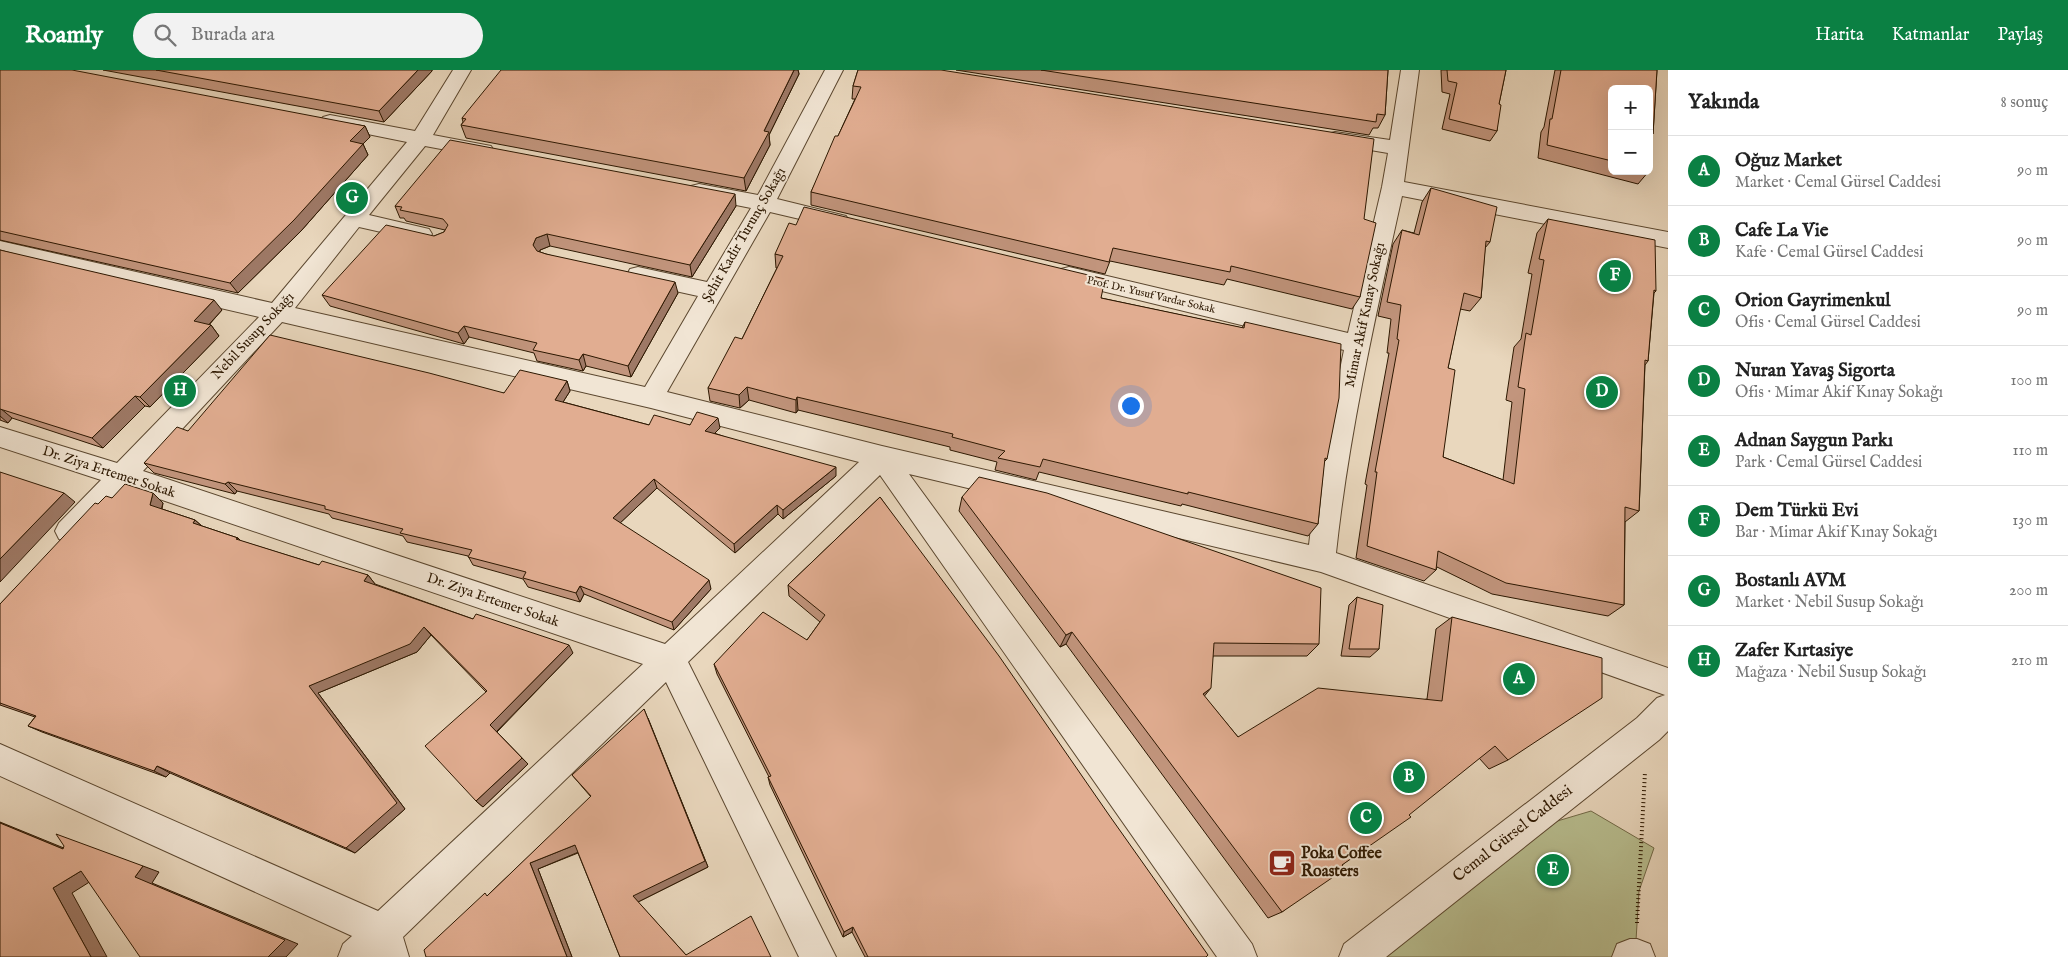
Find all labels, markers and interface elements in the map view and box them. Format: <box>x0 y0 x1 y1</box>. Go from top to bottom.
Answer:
search box <box>133 13 483 58</box>
text: Roamly <box>25 20 103 51</box>
icon: search <box>151 21 179 49</box>
text: Burada ara <box>191 23 275 47</box>
text: Harita <box>1815 24 1864 47</box>
text: Katmanlar <box>1892 24 1969 47</box>
text: Paylaş <box>1997 24 2043 47</box>
map controls <box>1608 85 1653 175</box>
button: + <box>1608 85 1653 130</box>
text: Yakında <box>1688 89 1759 116</box>
text: 8 sonuç <box>2000 93 2048 113</box>
button: − <box>1608 130 1653 175</box>
text: Oğuz Market <box>1735 149 1842 173</box>
text: A <box>1699 161 1709 181</box>
text: 90 m <box>2017 161 2048 181</box>
street label: Şehit Kadir Turunç Sokağı <box>698 164 790 306</box>
text: Market · Cemal Gürsel Caddesi <box>1735 173 1941 193</box>
pin: G <box>336 179 368 217</box>
text: Cafe La Vie <box>1735 219 1829 243</box>
text: B <box>1699 231 1709 251</box>
text: 90 m <box>2017 231 2048 251</box>
street label: Mimar Akif Kınay Sokağı <box>1341 241 1389 389</box>
text: Kafe · Cemal Gürsel Caddesi <box>1735 243 1923 263</box>
pin: F <box>1599 257 1631 295</box>
street label: Prof. Dr. Yusuf Vardar Sokak <box>1085 273 1217 317</box>
street label: Nebil Susup Sokağı <box>208 288 298 383</box>
text: Orion Gayrimenkul <box>1735 289 1890 313</box>
text: C <box>1698 301 1710 321</box>
text: 90 m <box>2017 301 2048 321</box>
text: Ofis · Cemal Gürsel Caddesi <box>1735 313 1921 333</box>
text: Nuran Yavaş Sigorta <box>1735 359 1895 383</box>
text: D <box>1698 371 1710 391</box>
text: 100 m <box>2011 371 2048 391</box>
pin: H <box>164 372 196 410</box>
pin: D <box>1586 373 1618 411</box>
text: Ofis · Mimar Akif Kınay Sokağı <box>1735 383 1943 403</box>
your location <box>1118 393 1144 419</box>
text: Adnan Saygun Parkı <box>1735 429 1893 453</box>
text: E <box>1698 441 1710 461</box>
text: 110 m <box>2012 441 2048 461</box>
street label: Dr. Ziya Ertemer Sokak <box>40 442 178 502</box>
text: Park · Cemal Gürsel Caddesi <box>1735 453 1922 473</box>
text: Dem Türkü Evi <box>1735 499 1859 523</box>
text: F <box>1699 511 1709 531</box>
text: 130 m <box>2012 511 2048 531</box>
text: Bar · Mimar Akif Kınay Sokağı <box>1735 523 1938 543</box>
street label: Dr. Ziya Ertemer Sokak <box>424 569 562 631</box>
text: Bostanlı AVM <box>1735 569 1846 593</box>
text: G <box>1698 581 1710 601</box>
text: 200 m <box>2009 581 2048 601</box>
text: Market · Nebil Susup Sokağı <box>1735 593 1924 613</box>
text: Zafer Kırtasiye <box>1735 639 1853 663</box>
text: H <box>1697 651 1711 671</box>
text: 210 m <box>2011 651 2048 671</box>
pin: A <box>1503 660 1535 698</box>
text: Mağaza · Nebil Susup Sokağı <box>1735 663 1927 683</box>
pin: B <box>1393 758 1425 796</box>
street label: Cemal Gürsel Caddesi <box>1449 781 1577 887</box>
pin: C <box>1350 799 1382 837</box>
place label: Poka Coffee Roasters <box>1301 844 1382 882</box>
cafe icon: Poka Coffee Roasters <box>1267 848 1297 878</box>
pin: E <box>1537 851 1569 889</box>

